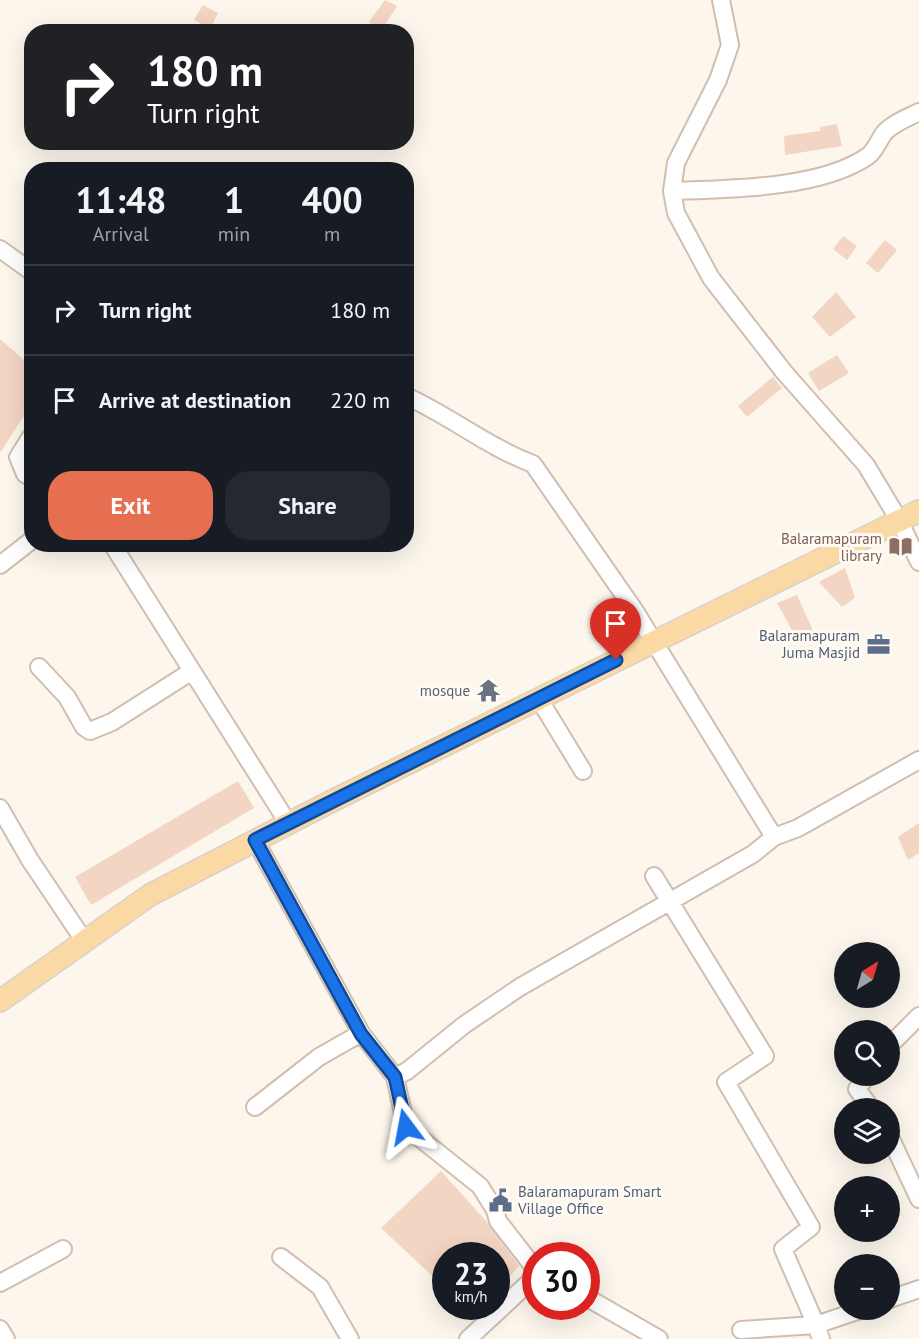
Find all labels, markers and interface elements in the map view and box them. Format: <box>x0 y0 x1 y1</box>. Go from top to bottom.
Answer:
text: 180 m <box>147 43 263 98</box>
icon: right <box>48 48 126 126</box>
text: Turn right <box>147 96 260 130</box>
text: 11:48 <box>75 176 167 223</box>
text: 1 <box>224 176 244 223</box>
text: 400 <box>302 176 363 223</box>
text: Arrival <box>93 221 149 247</box>
text: min <box>218 221 250 247</box>
text: m <box>324 221 340 247</box>
icon: right <box>48 294 81 327</box>
text: Turn right <box>99 296 191 324</box>
text: 180 m <box>330 296 390 324</box>
icon: arrive <box>48 384 81 417</box>
text: Arrive at destination <box>99 386 291 414</box>
text: 220 m <box>330 386 390 414</box>
button: Exit <box>48 471 213 540</box>
button: Share <box>225 471 390 540</box>
place label: Balaramapuram library <box>781 529 882 565</box>
library icon: Balaramapuram library <box>887 534 913 560</box>
pin <box>590 598 641 660</box>
icon: arrive <box>599 607 632 640</box>
place label: Balaramapuram Juma Masjid <box>759 626 860 662</box>
office icon: Balaramapuram Juma Masjid <box>865 631 891 657</box>
temple icon: mosque <box>475 677 501 703</box>
place label: mosque <box>420 681 470 700</box>
north arrow <box>834 942 900 1008</box>
map controls <box>834 942 900 1320</box>
button: search <box>834 1020 900 1086</box>
position arrow <box>374 1095 438 1159</box>
button: layers <box>834 1098 900 1164</box>
button: + <box>834 1176 900 1242</box>
place label: Balaramapuram Smart Village Office <box>517 1182 661 1218</box>
public building icon: Balaramapuram Smart Village Office <box>487 1187 513 1213</box>
speed limit sign: 30 <box>522 1242 600 1320</box>
text: 23 <box>454 1254 488 1293</box>
button: − <box>834 1254 900 1320</box>
text: km/h <box>455 1287 487 1306</box>

